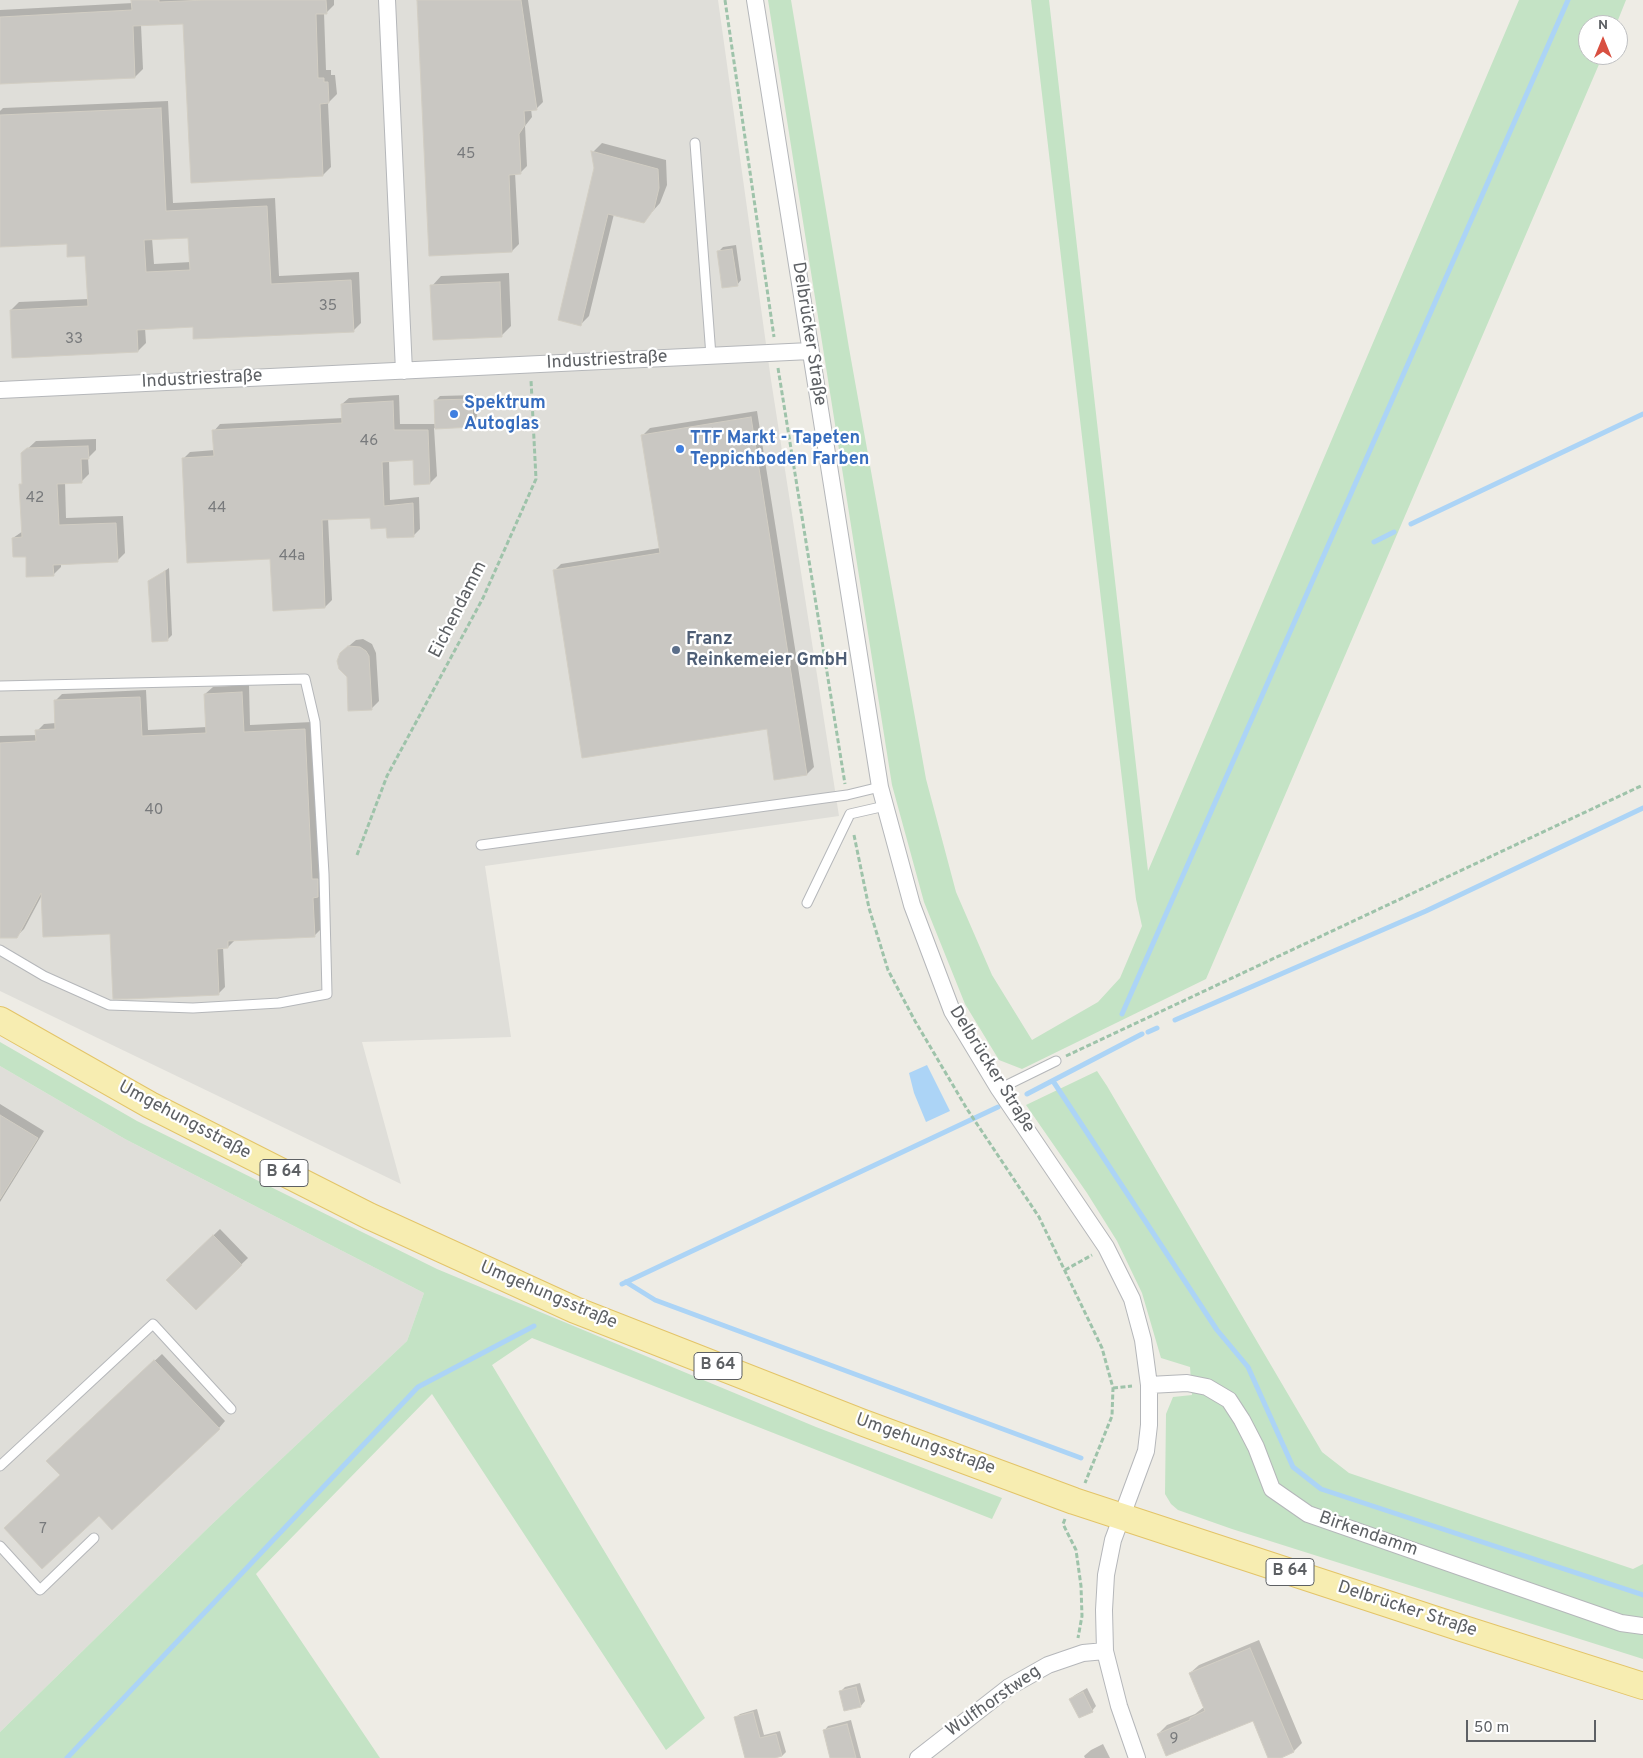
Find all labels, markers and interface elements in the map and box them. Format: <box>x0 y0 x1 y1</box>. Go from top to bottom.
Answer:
north arrow <box>1578 15 1628 65</box>
text: N <box>1598 17 1608 34</box>
house number: 45 <box>457 146 475 164</box>
street label: Delbrücker Straße <box>786 261 830 407</box>
house number: 35 <box>319 298 337 316</box>
house number: 33 <box>65 331 83 349</box>
street label: Industriestraße <box>546 347 668 375</box>
street label: Industriestraße <box>141 366 263 394</box>
place label: Spektrum Autoglas <box>464 393 546 436</box>
marker: Spektrum Autoglas <box>448 408 460 420</box>
place label: TTF Markt - Tapeten Teppichboden Farben <box>690 428 869 470</box>
house number: 46 <box>360 433 378 451</box>
marker: TTF Markt - Tapeten Teppichboden Farben <box>674 443 686 455</box>
house number: 42 <box>26 490 44 508</box>
house number: 44 <box>208 500 226 518</box>
house number: 44a <box>279 548 305 566</box>
street label: Eichendamm <box>425 558 493 662</box>
place label: Franz Reinkemeier GmbH <box>686 629 848 672</box>
marker: Franz Reinkemeier GmbH <box>670 644 682 656</box>
house number: 40 <box>145 802 163 820</box>
street label: Delbrücker Straße <box>943 1003 1039 1137</box>
street label: Umgehungsstraße <box>114 1077 254 1165</box>
road number: B 64 <box>260 1160 308 1186</box>
street label: Umgehungsstraße <box>476 1257 620 1335</box>
road number: B 64 <box>694 1352 742 1380</box>
street label: Umgehungsstraße <box>852 1410 998 1480</box>
street label: Birkendamm <box>1316 1508 1420 1562</box>
house number: 7 <box>39 1521 47 1539</box>
road number: B 64 <box>1266 1558 1314 1585</box>
street label: Delbrücker Straße <box>1335 1577 1479 1643</box>
street label: Wulfhorstweg <box>942 1661 1046 1743</box>
scale bar <box>1468 1710 1598 1742</box>
text: 50 m <box>1474 1719 1509 1738</box>
house number: 9 <box>1170 1731 1178 1749</box>

